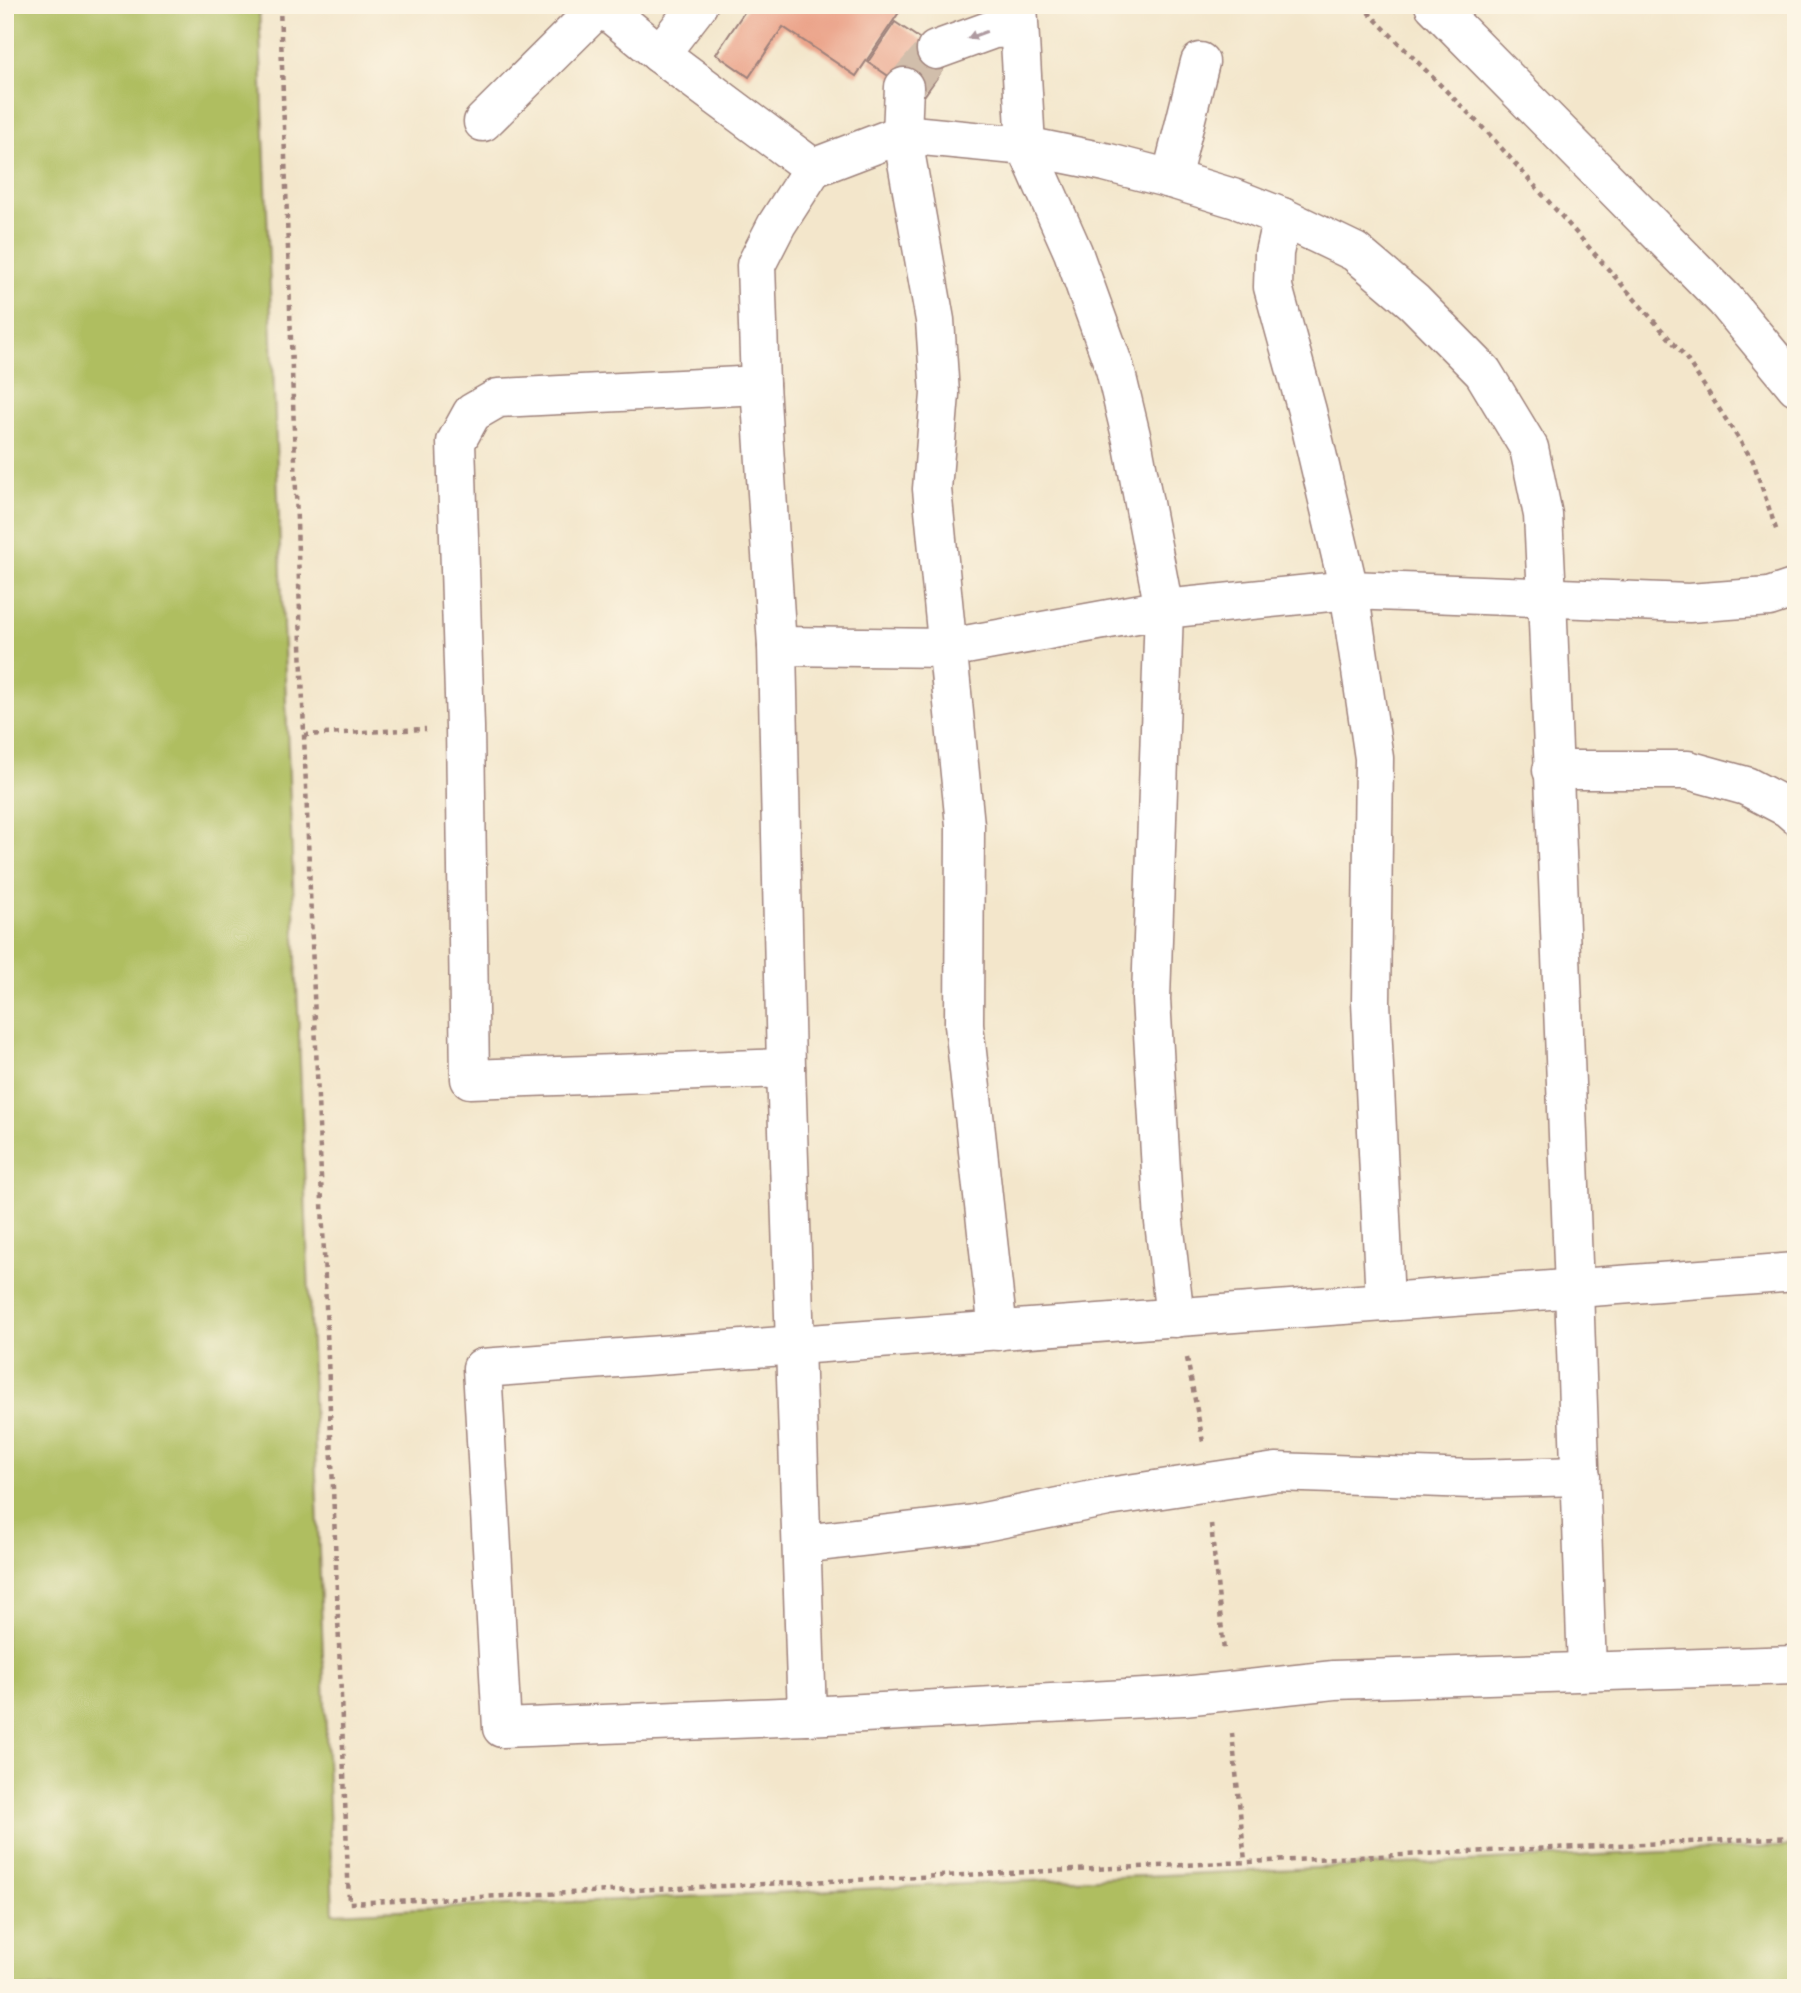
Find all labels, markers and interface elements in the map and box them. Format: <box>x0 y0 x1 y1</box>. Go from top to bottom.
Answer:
one-way arrow <box>966 30 987 41</box>

